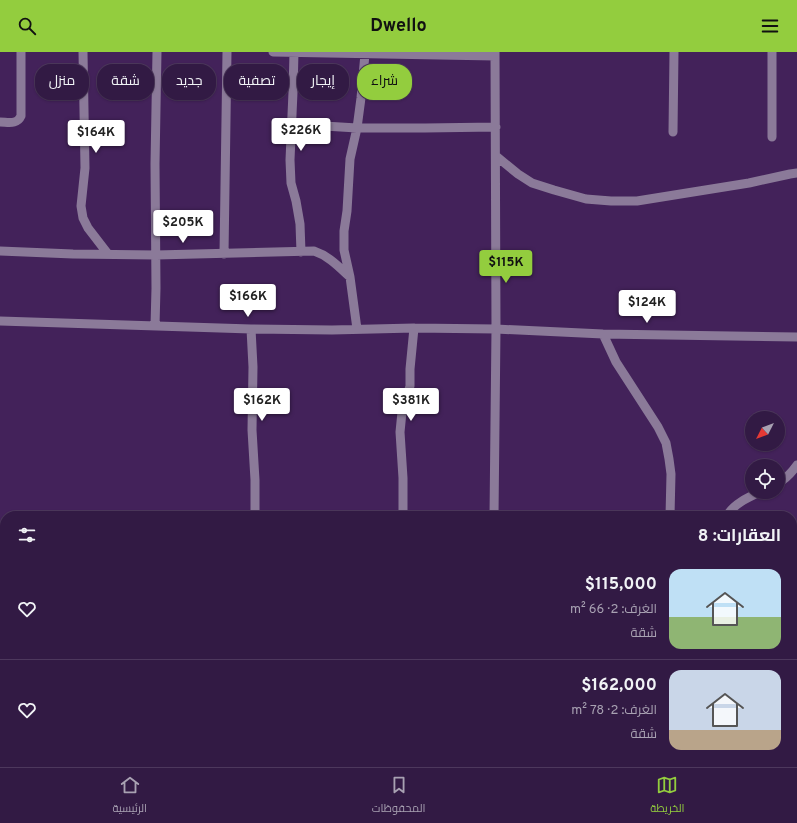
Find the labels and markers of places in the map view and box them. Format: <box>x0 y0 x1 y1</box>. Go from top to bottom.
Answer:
pin: $226K <box>273 118 329 152</box>
pin: $164K <box>68 120 124 154</box>
pin: $205K <box>155 210 211 244</box>
pin: $115K <box>478 250 534 284</box>
pin: $166K <box>220 284 276 318</box>
pin: $124K <box>619 290 675 324</box>
pin: $162K <box>234 388 290 422</box>
pin: $381K <box>383 388 439 422</box>

